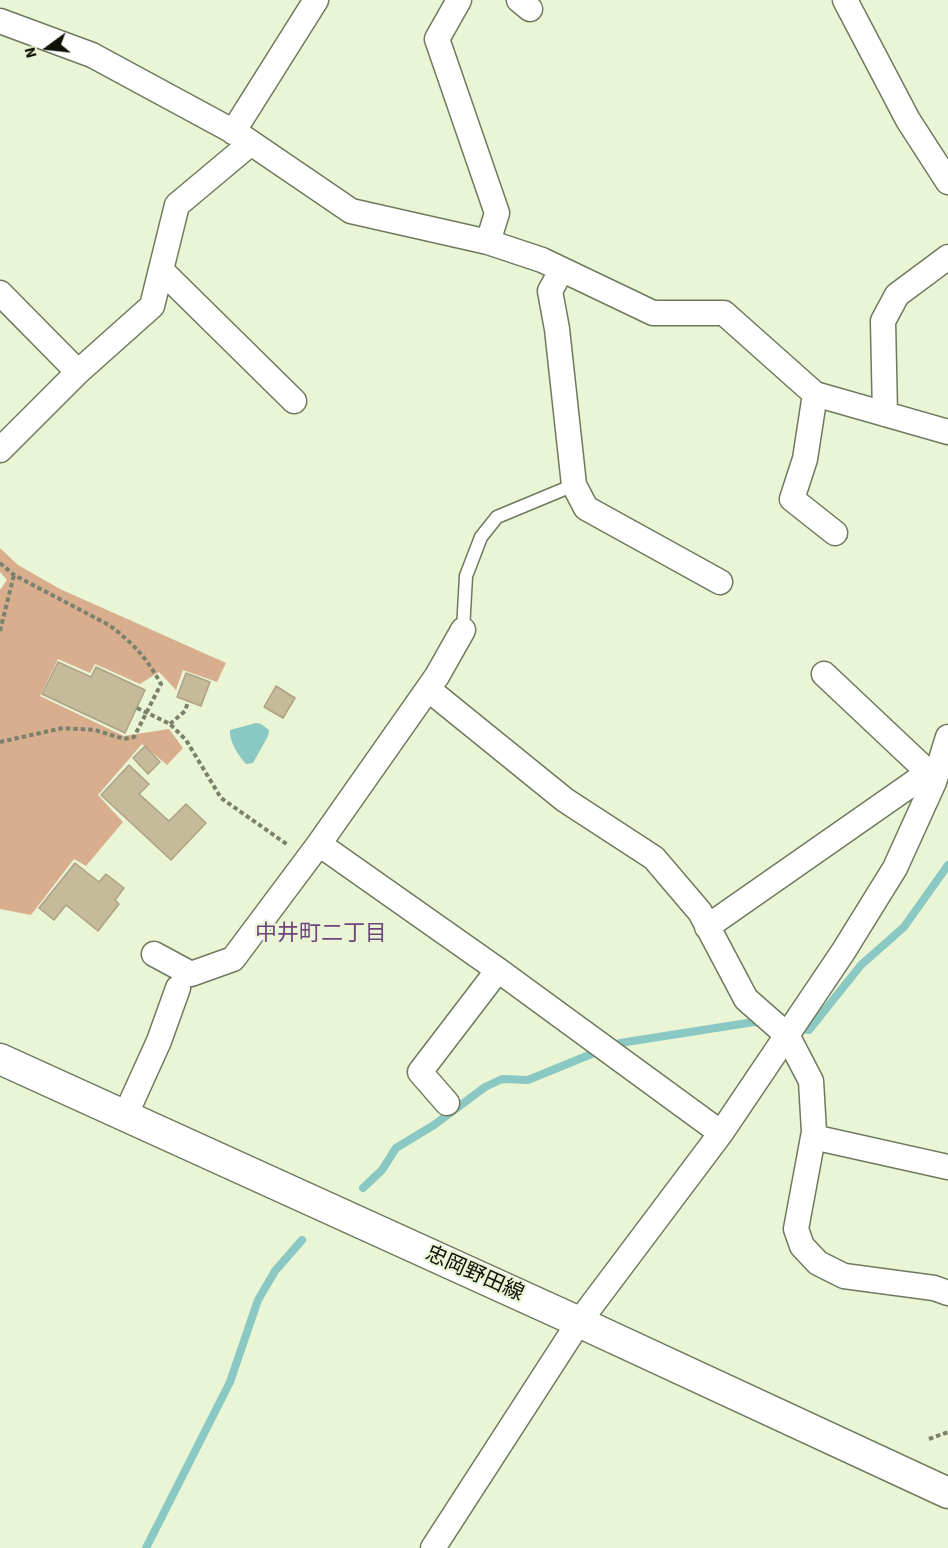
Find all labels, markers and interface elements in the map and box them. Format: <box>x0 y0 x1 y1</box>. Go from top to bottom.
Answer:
north arrow <box>18 18 78 78</box>
text: N <box>19 45 43 61</box>
district label: 中井町二丁目 <box>255 922 387 948</box>
street label: 忠岡野田線 <box>421 1242 527 1308</box>

